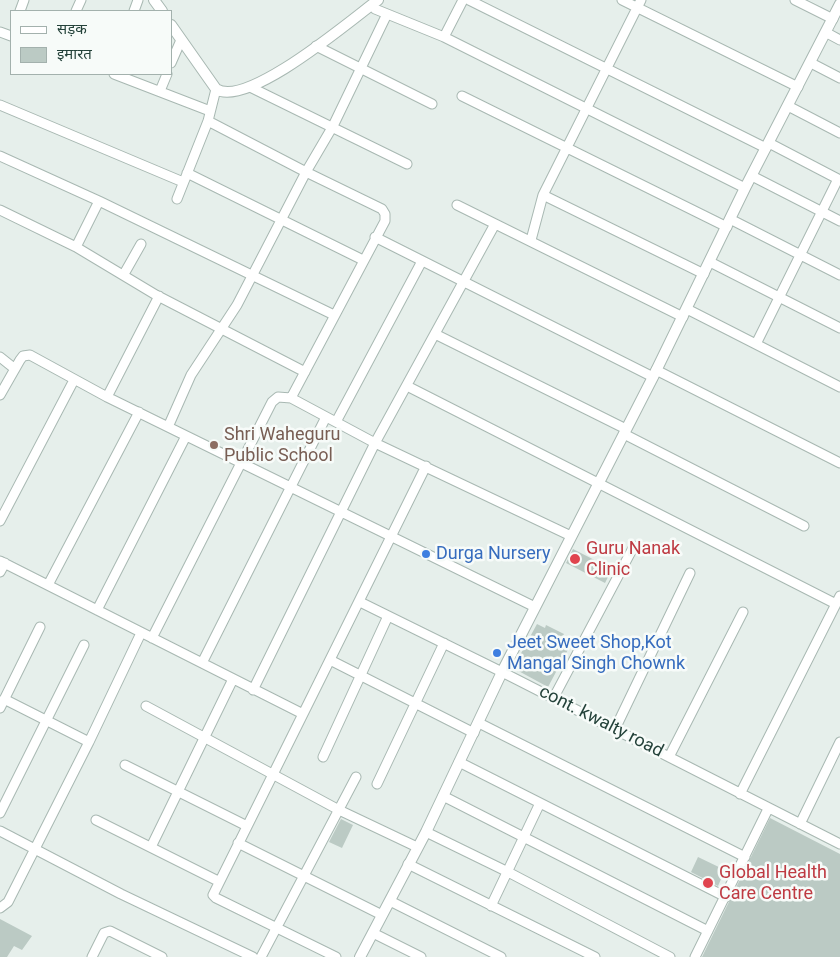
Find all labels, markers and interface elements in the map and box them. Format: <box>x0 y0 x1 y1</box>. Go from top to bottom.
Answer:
legend <box>10 10 172 75</box>
text: सड़क <box>57 20 87 38</box>
text: इमारत <box>57 45 92 63</box>
place label: Shri Waheguru Public School <box>224 424 341 466</box>
marker: Shri Waheguru Public School <box>208 439 220 451</box>
place label: Guru Nanak Clinic <box>586 538 680 580</box>
place label: Durga Nursery <box>436 543 551 565</box>
marker: Durga Nursery <box>420 548 432 560</box>
marker: Guru Nanak Clinic <box>568 552 582 566</box>
place label: Jeet Sweet Shop,Kot Mangal Singh Chownk <box>507 632 685 674</box>
marker: Jeet Sweet Shop,Kot Mangal Singh Chownk <box>491 647 503 659</box>
street label: cont. kwalty road <box>535 681 667 763</box>
place label: Global Health Care Centre <box>719 862 827 904</box>
marker: Global Health Care Centre <box>701 876 715 890</box>

